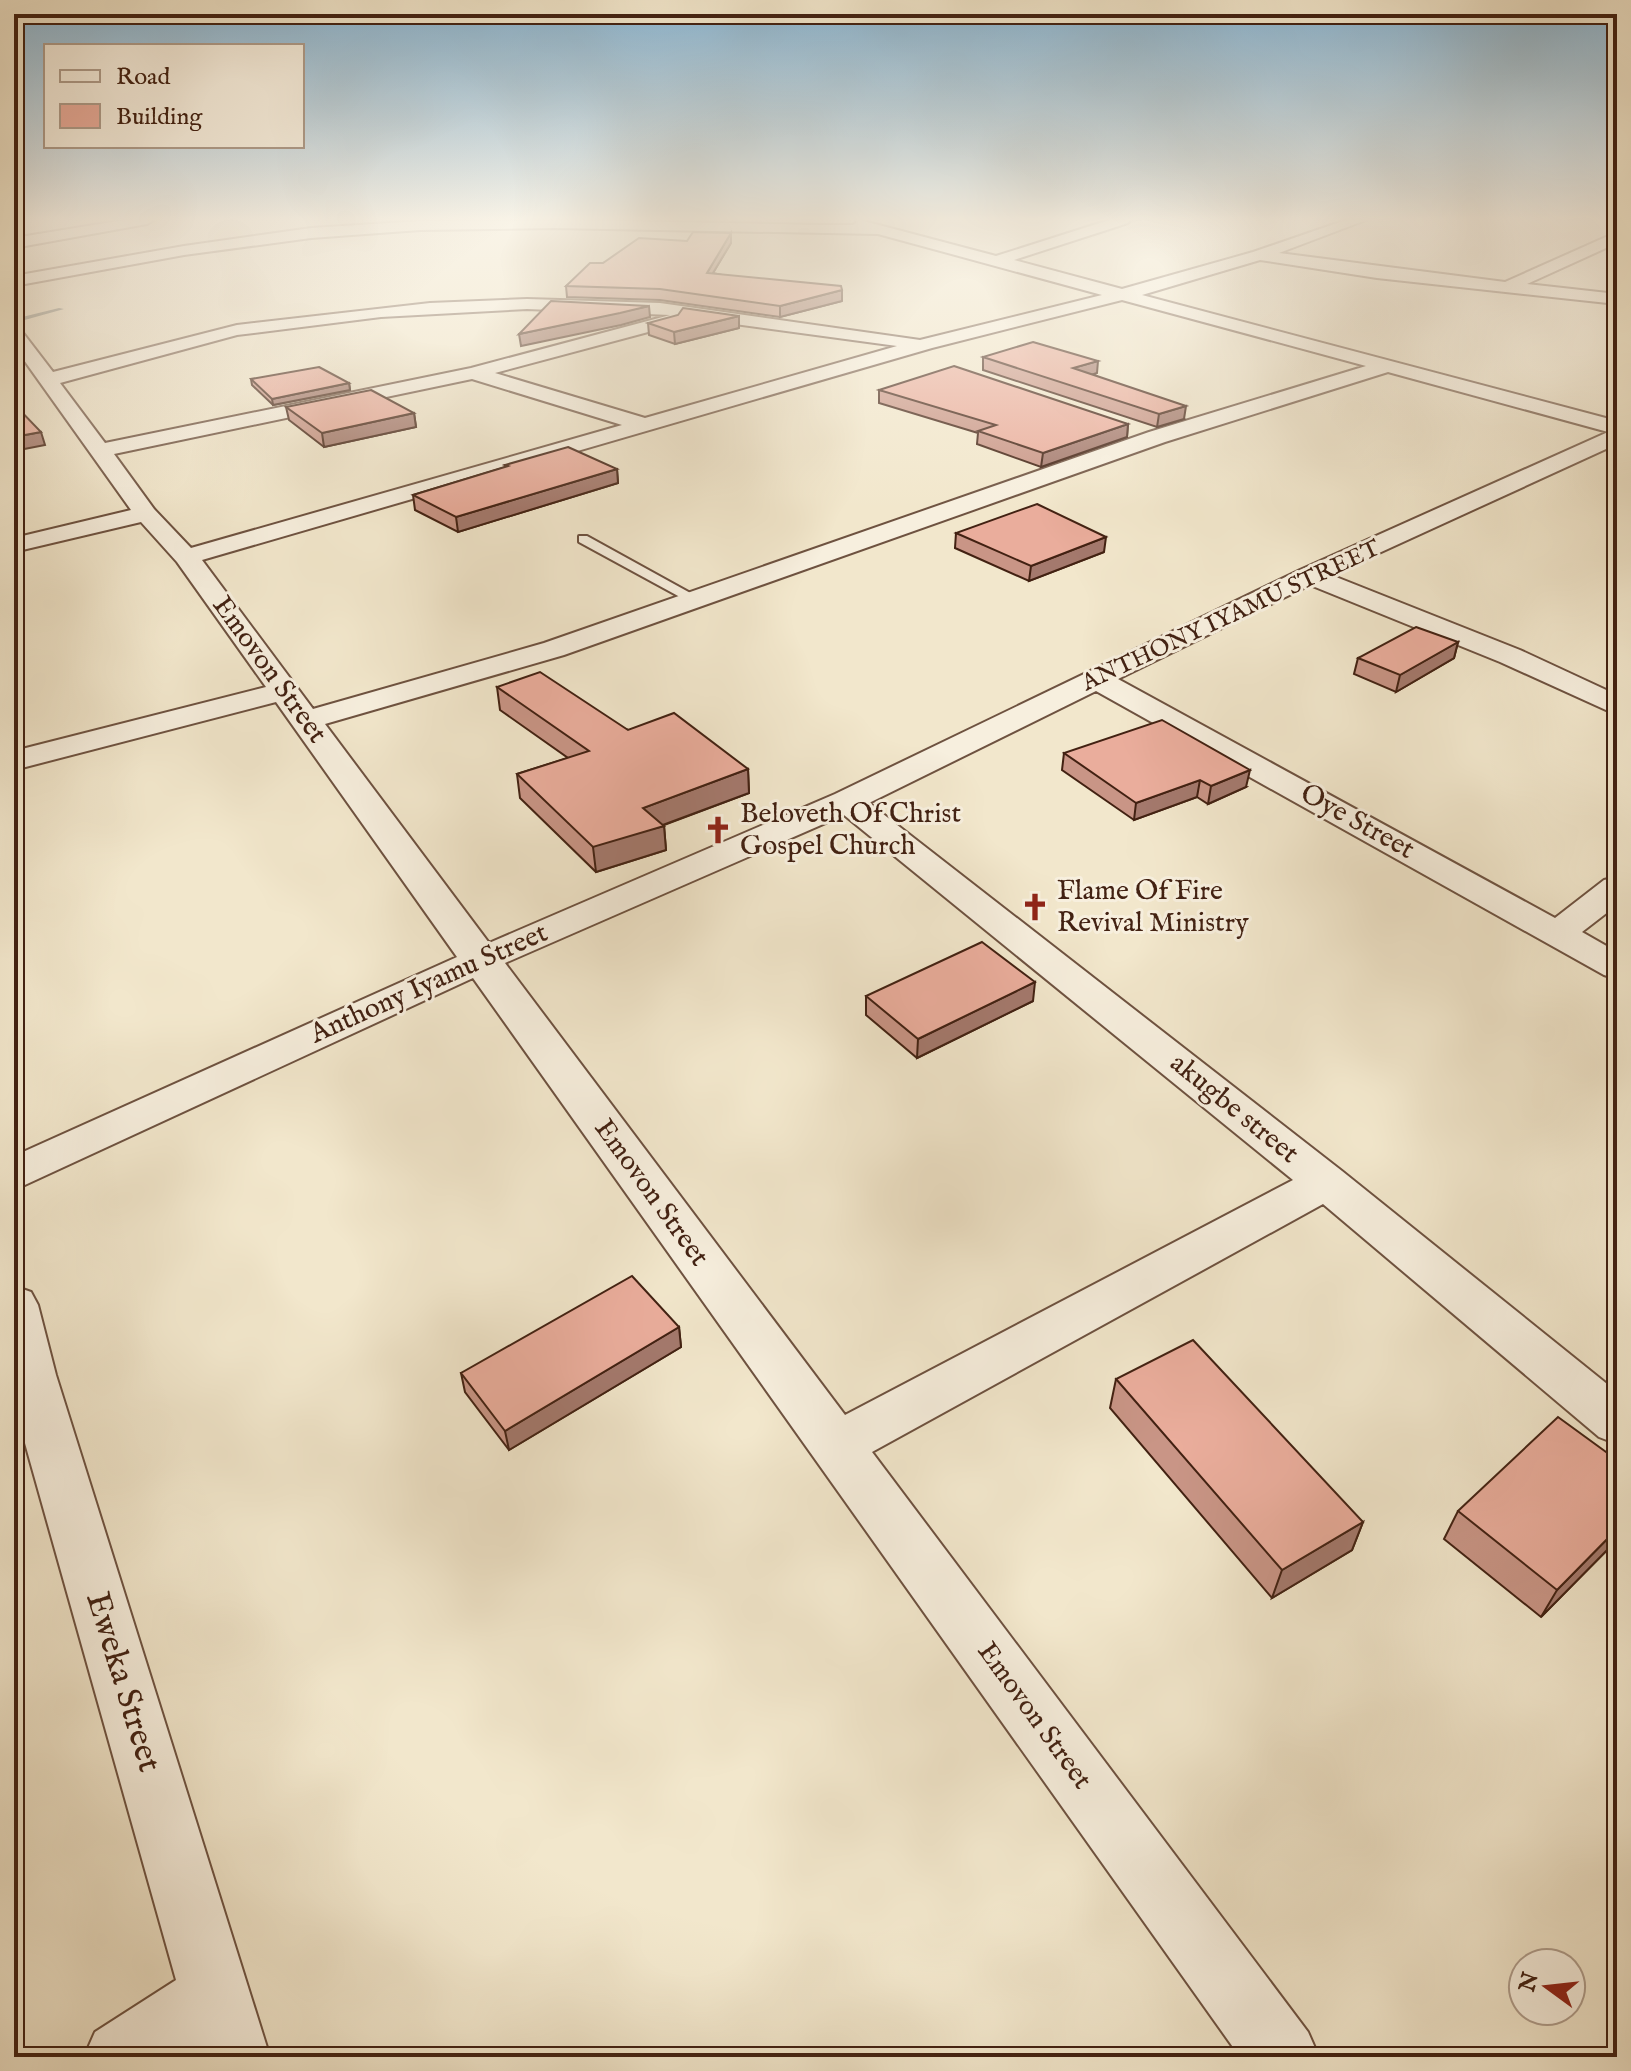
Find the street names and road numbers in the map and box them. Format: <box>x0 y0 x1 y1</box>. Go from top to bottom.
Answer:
street label: ANTHONY IYAMU STREET <box>1076 533 1386 699</box>
street label: Emovon Street <box>204 590 334 751</box>
street label: Oye Street <box>1294 776 1421 868</box>
street label: Anthony Iyamu Street <box>304 916 554 1053</box>
street label: akugbe street <box>1162 1046 1306 1172</box>
street label: Emovon Street <box>586 1113 716 1274</box>
street label: Eweka Street <box>75 1587 171 1777</box>
street label: Emovon Street <box>969 1636 1099 1797</box>

